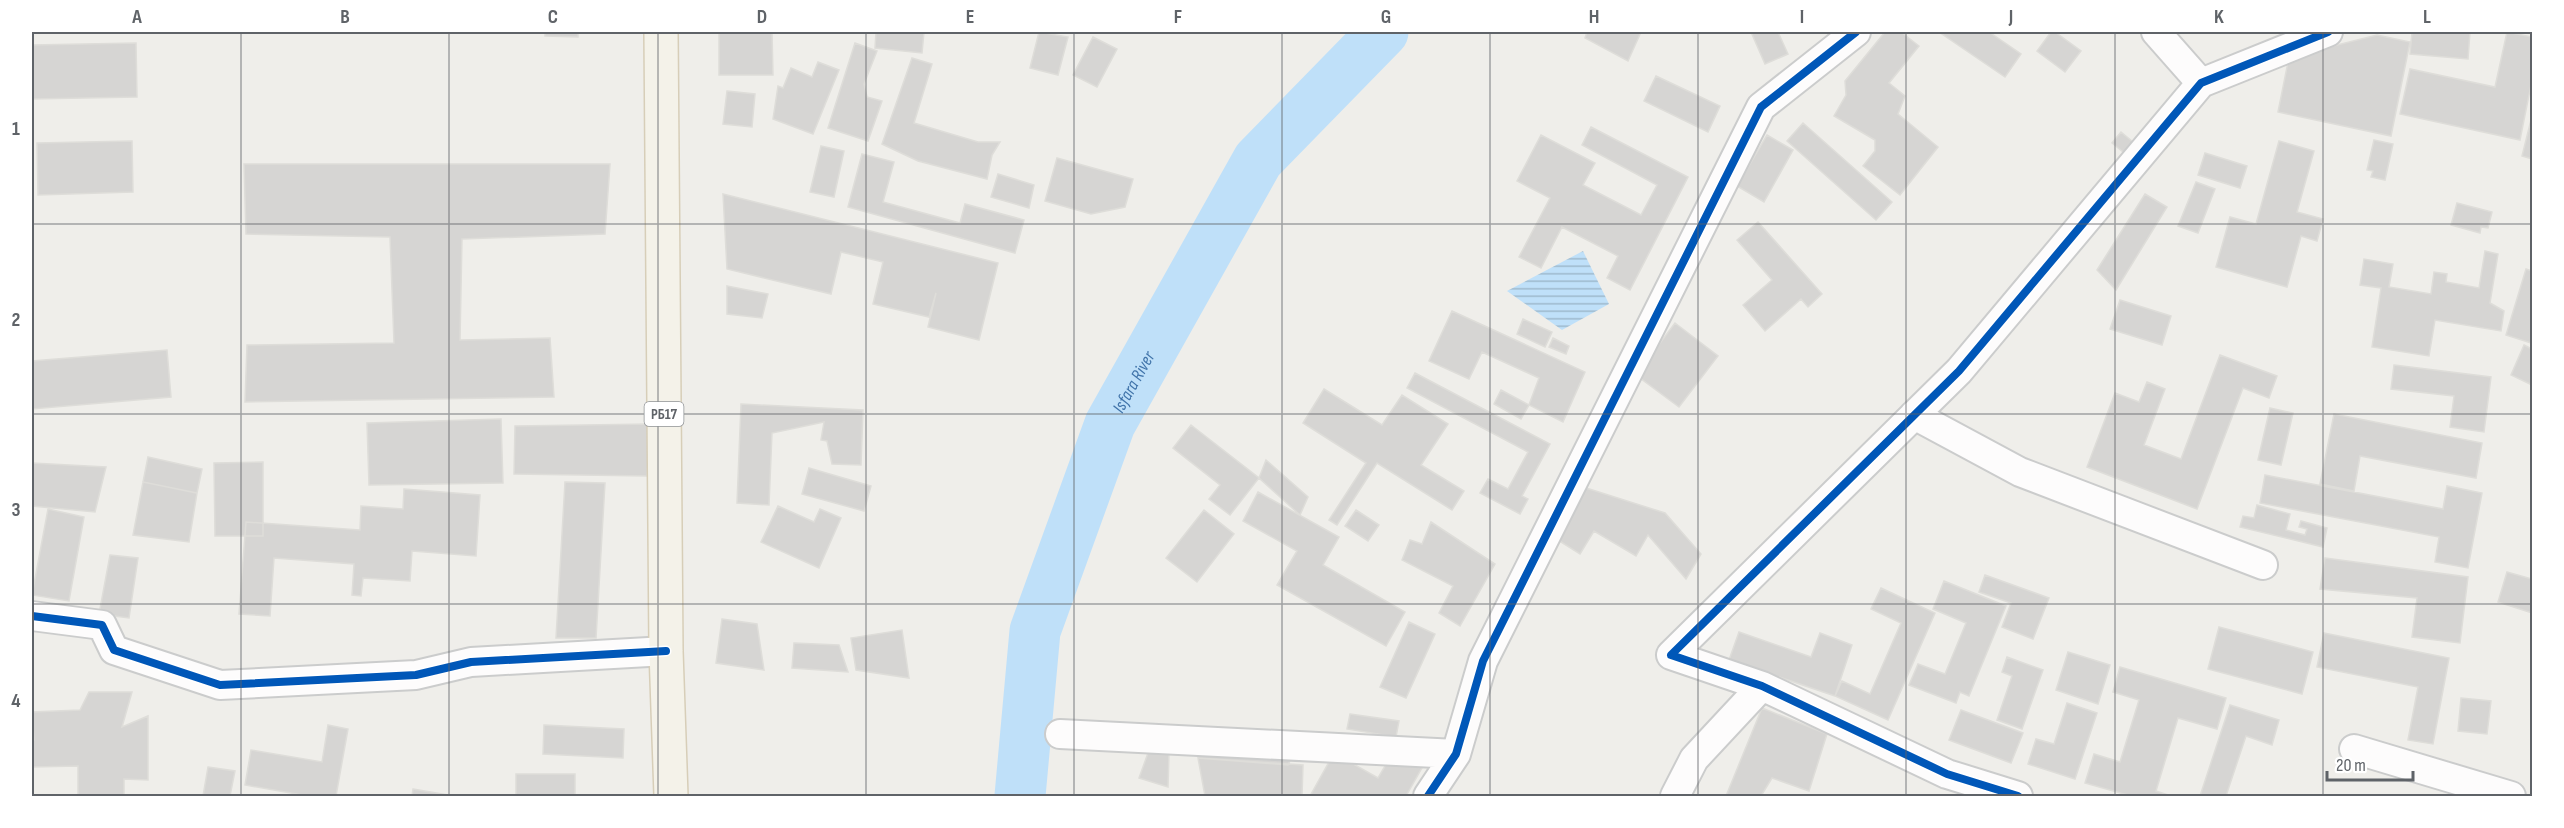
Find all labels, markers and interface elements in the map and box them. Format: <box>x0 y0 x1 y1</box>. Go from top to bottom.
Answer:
text: A <box>131 5 142 29</box>
text: B <box>340 5 350 29</box>
text: C <box>548 5 558 29</box>
text: D <box>757 5 767 29</box>
text: E <box>966 5 974 29</box>
text: F <box>1174 5 1182 29</box>
text: G <box>1381 5 1391 29</box>
text: H <box>1589 5 1599 29</box>
text: I <box>1800 5 1804 29</box>
text: J <box>2008 5 2013 29</box>
text: K <box>2214 5 2224 29</box>
text: L <box>2423 5 2431 29</box>
text: 1 <box>12 117 20 141</box>
text: 2 <box>12 308 20 332</box>
water label: Isfara River <box>1108 347 1160 416</box>
road number: РБ17 <box>644 402 684 426</box>
text: 3 <box>12 498 21 522</box>
text: 4 <box>11 689 21 713</box>
scale bar <box>2327 744 2412 782</box>
text: 20 m <box>2336 755 2366 776</box>

